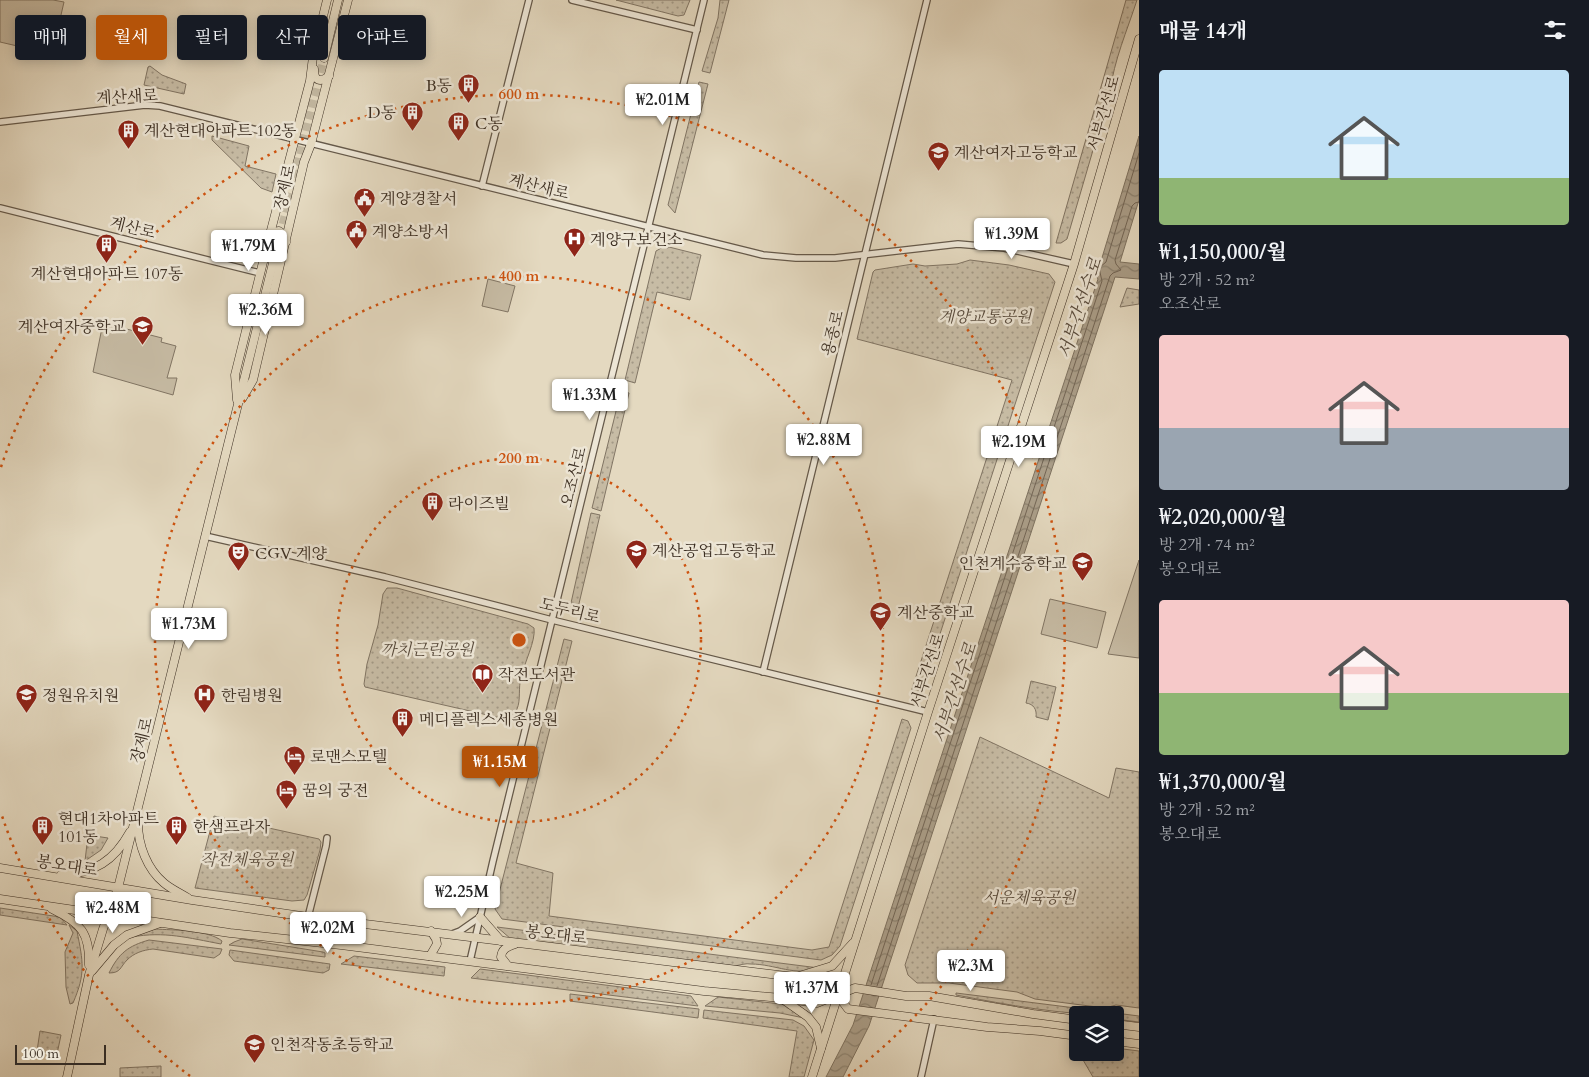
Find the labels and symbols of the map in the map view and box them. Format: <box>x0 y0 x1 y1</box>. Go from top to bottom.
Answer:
building icon: B동 <box>456 73 480 104</box>
street label: 서부간선로 <box>1083 73 1125 153</box>
place label: B동 <box>426 75 453 97</box>
street label: 계산새로 <box>96 84 159 110</box>
text: 600 m <box>499 84 540 104</box>
pin: ₩2.01M <box>622 84 704 126</box>
building icon: D동 <box>400 100 424 131</box>
place label: D동 <box>368 102 397 124</box>
building icon: C동 <box>447 111 471 142</box>
place label: C동 <box>475 113 503 135</box>
building icon: 계산현대아파트 102동 <box>116 118 140 149</box>
place label: 계산현대아파트 102동 <box>144 120 297 142</box>
school or university icon: 계산여자고등학교 <box>926 140 950 171</box>
place label: 계산여자고등학교 <box>954 142 1078 164</box>
street label: 장제로 <box>269 162 301 212</box>
street label: 계산새로 <box>506 169 572 205</box>
public building icon: 계양경찰서 <box>352 186 376 217</box>
place label: 계양경찰서 <box>380 188 457 210</box>
street label: 계산로 <box>108 212 158 244</box>
pin: ₩1.39M <box>971 218 1053 260</box>
public building icon: 계양소방서 <box>344 219 368 250</box>
place label: 계양소방서 <box>372 221 449 243</box>
hospital icon: 계양구보건소 <box>562 227 586 258</box>
place label: 계양구보건소 <box>590 229 683 251</box>
pin: ₩1.79M <box>208 230 290 272</box>
building icon: 계산현대아파트 107동 <box>95 232 119 263</box>
water label: 서부간선수로 <box>1052 254 1109 362</box>
place label: 계산현대아파트 107동 <box>31 263 184 285</box>
text: 400 m <box>499 266 540 286</box>
pin: ₩2.36M <box>225 294 307 336</box>
park label: 계양교통공원 <box>939 306 1033 328</box>
street label: 용종로 <box>817 308 849 358</box>
school or university icon: 계산여자중학교 <box>130 314 154 345</box>
place label: 계산여자중학교 <box>18 316 126 338</box>
pin: ₩1.33M <box>549 378 631 421</box>
pin: ₩2.88M <box>783 424 865 466</box>
pin: ₩2.19M <box>978 426 1060 468</box>
street label: 오조산로 <box>556 444 592 510</box>
text: 200 m <box>499 448 540 468</box>
building icon: 라이즈빌 <box>420 491 444 522</box>
place label: 라이즈빌 <box>448 493 510 515</box>
school or university icon: 계산공업고등학교 <box>624 538 648 569</box>
place label: 계산공업고등학교 <box>652 540 776 562</box>
theatre icon: CGV 계양 <box>227 541 251 572</box>
place label: CGV 계양 <box>255 543 327 565</box>
school or university icon: 인천계수중학교 <box>1071 551 1095 582</box>
place label: 인천계수중학교 <box>959 553 1067 575</box>
street label: 도두리로 <box>537 593 603 629</box>
school or university icon: 계산중학교 <box>869 600 893 631</box>
place label: 계산중학교 <box>897 602 974 624</box>
pin: ₩1.73M <box>148 608 230 650</box>
street label: 서부간선로 <box>906 630 951 710</box>
centre of rings <box>510 631 528 649</box>
park label: 까치근린공원 <box>381 639 475 661</box>
water label: 서부간선수로 <box>927 639 984 747</box>
library icon: 작전도서관 <box>470 662 494 693</box>
place label: 작전도서관 <box>498 664 576 686</box>
school or university icon: 정원유치원 <box>14 683 38 714</box>
hospital icon: 한림병원 <box>193 683 217 714</box>
place label: 정원유치원 <box>42 685 119 707</box>
place label: 한림병원 <box>221 685 283 707</box>
building icon: 메디플렉스세종병원 <box>391 707 415 738</box>
place label: 메디플렉스세종병원 <box>419 709 558 731</box>
street label: 장제로 <box>126 715 158 765</box>
hotel icon: 로맨스모텔 <box>282 744 306 775</box>
place label: 로맨스모텔 <box>310 746 387 768</box>
pin: ₩1.15M <box>459 746 541 788</box>
hotel icon: 꿈의 궁전 <box>274 778 298 809</box>
place label: 꿈의 궁전 <box>302 780 368 802</box>
place label: 현대1차아파트 101동 <box>58 808 159 848</box>
building icon: 한샘프라자 <box>165 814 189 845</box>
building icon: 현대1차아파트 101동 <box>30 815 54 846</box>
place label: 한샘프라자 <box>193 816 271 838</box>
park label: 작전체육공원 <box>201 849 295 871</box>
street label: 봉오대로 <box>35 850 100 882</box>
pin: ₩2.25M <box>421 876 503 918</box>
park label: 서운체육공원 <box>983 887 1077 909</box>
pin: ₩2.48M <box>72 892 154 934</box>
pin: ₩2.02M <box>287 912 369 954</box>
street label: 봉오대로 <box>524 920 588 950</box>
pin: ₩2.3M <box>936 950 1006 992</box>
pin: ₩1.37M <box>771 972 853 1014</box>
school or university icon: 인천작동초등학교 <box>242 1032 266 1063</box>
place label: 인천작동초등학교 <box>270 1034 394 1056</box>
scale bar <box>15 1042 106 1065</box>

